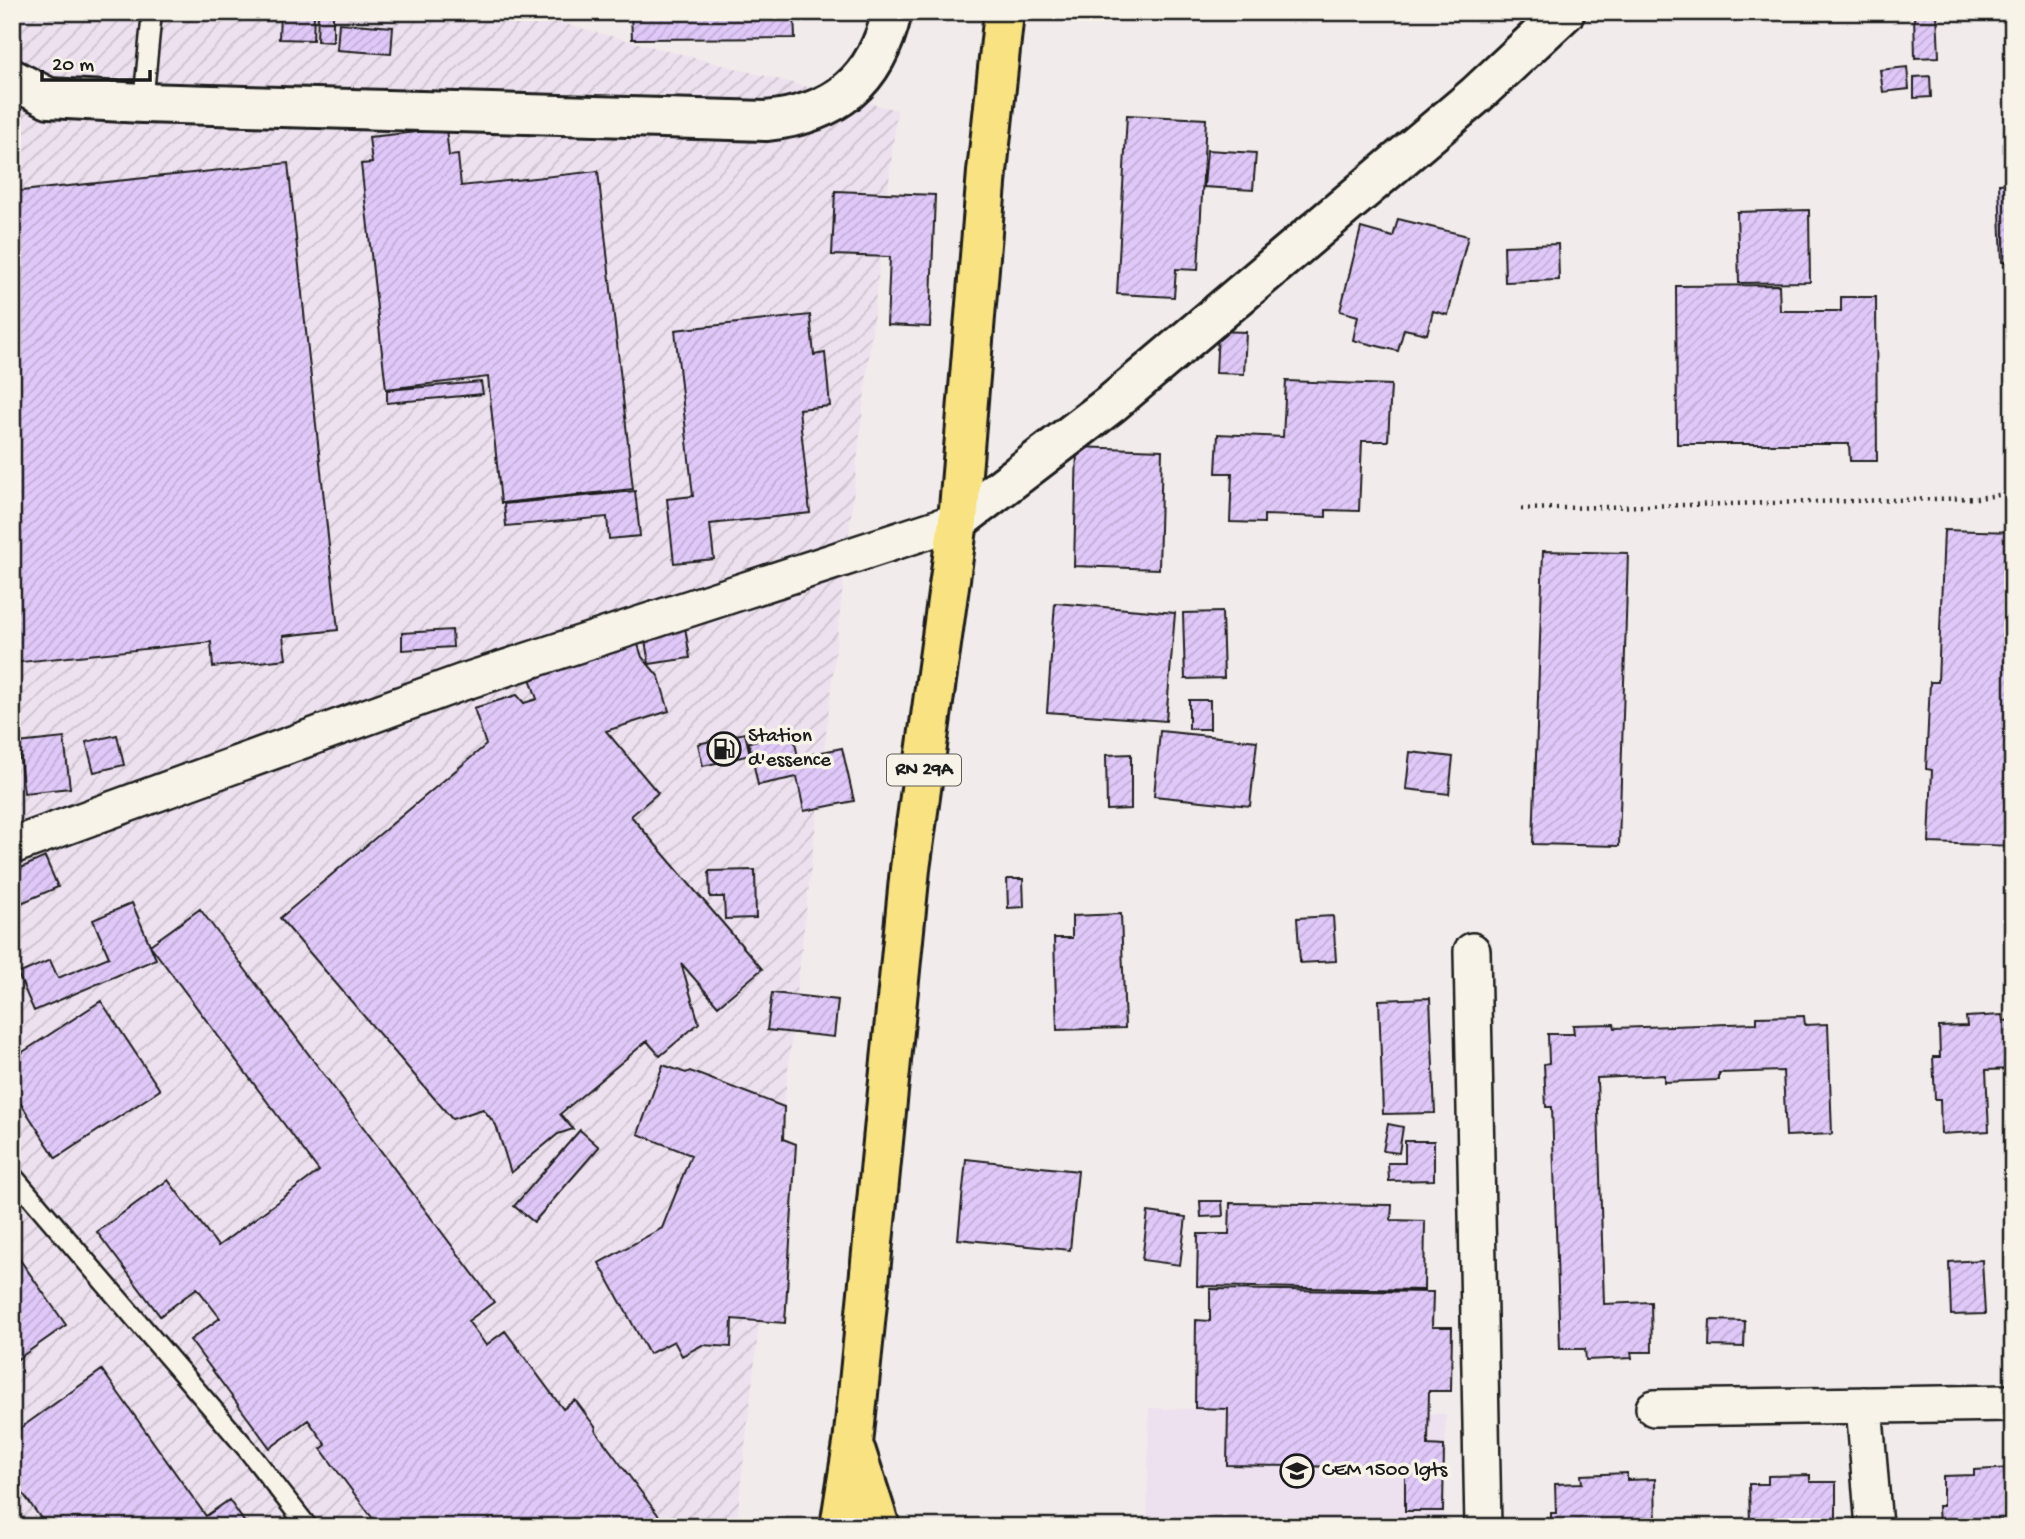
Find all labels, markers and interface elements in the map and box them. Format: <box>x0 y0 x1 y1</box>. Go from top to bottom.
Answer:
scale bar <box>42 38 150 82</box>
text: 20 m <box>52 54 94 79</box>
place label: Station d'essence <box>748 725 832 774</box>
fuel station icon: Station d'essence <box>705 730 743 768</box>
road number: RN 29A <box>887 754 961 786</box>
school or university icon: CEM 1500 lgts <box>1278 1452 1316 1490</box>
place label: CEM 1500 lgts <box>1322 1459 1448 1484</box>

